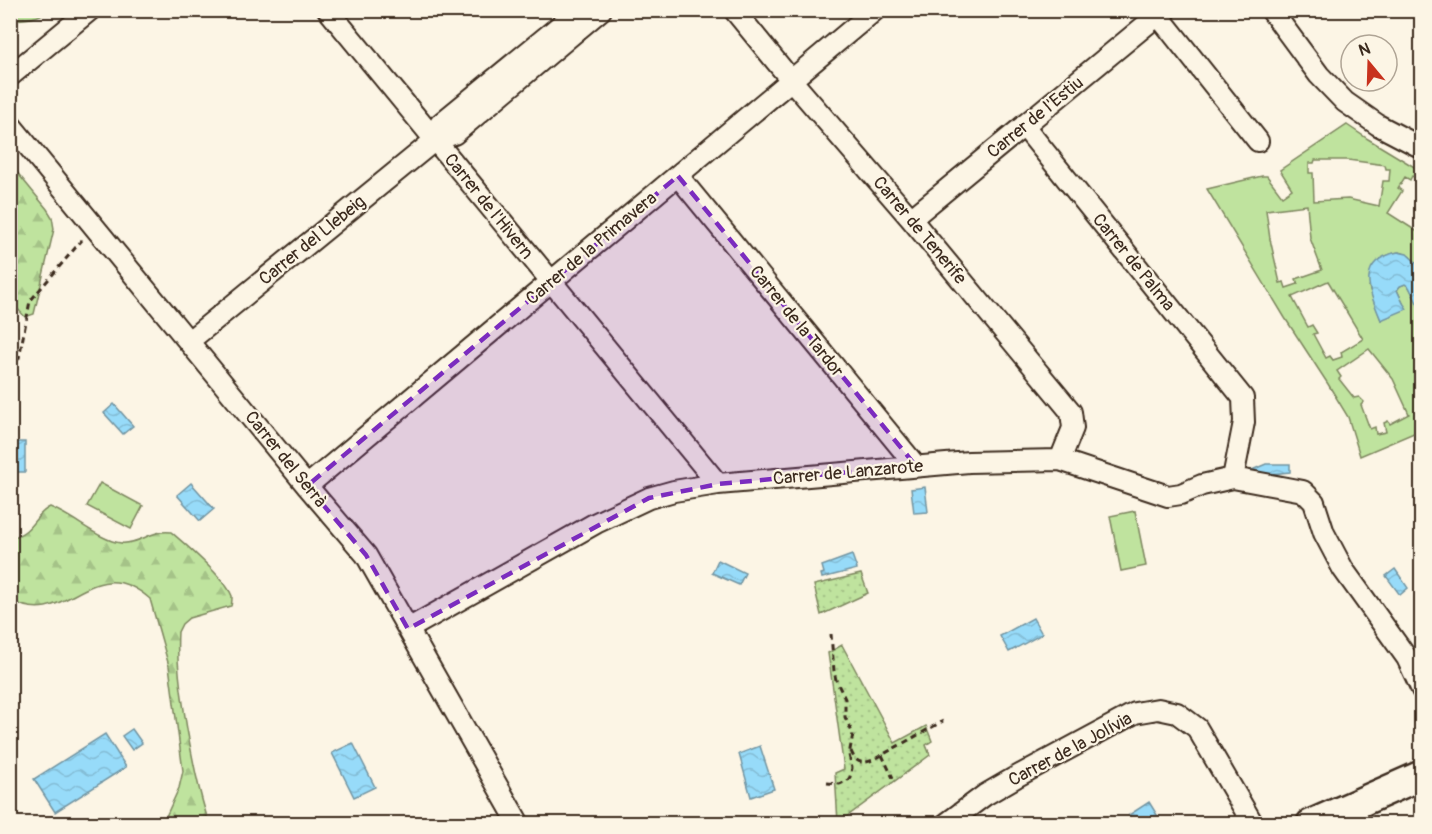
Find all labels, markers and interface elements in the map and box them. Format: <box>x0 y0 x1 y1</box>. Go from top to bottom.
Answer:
north arrow <box>1339 33 1399 93</box>
text: N <box>1356 38 1373 61</box>
street label: Carrer de l'Estiu <box>982 71 1088 163</box>
street label: Carrer de l'Hivern <box>439 149 538 264</box>
street label: Carrer de Tenerife <box>868 172 972 289</box>
street label: Carrer de la Primavera <box>521 187 662 310</box>
street label: Carrer del Llebeig <box>254 190 370 290</box>
street label: Carrer de Palma <box>1087 209 1180 316</box>
street label: Carrer de la Tardor <box>744 261 849 382</box>
street label: Carrer del Serrà <box>240 406 332 512</box>
street label: Carrer de Lanzarote <box>772 454 924 491</box>
street label: Carrer de la Jolívia <box>1004 707 1136 792</box>

